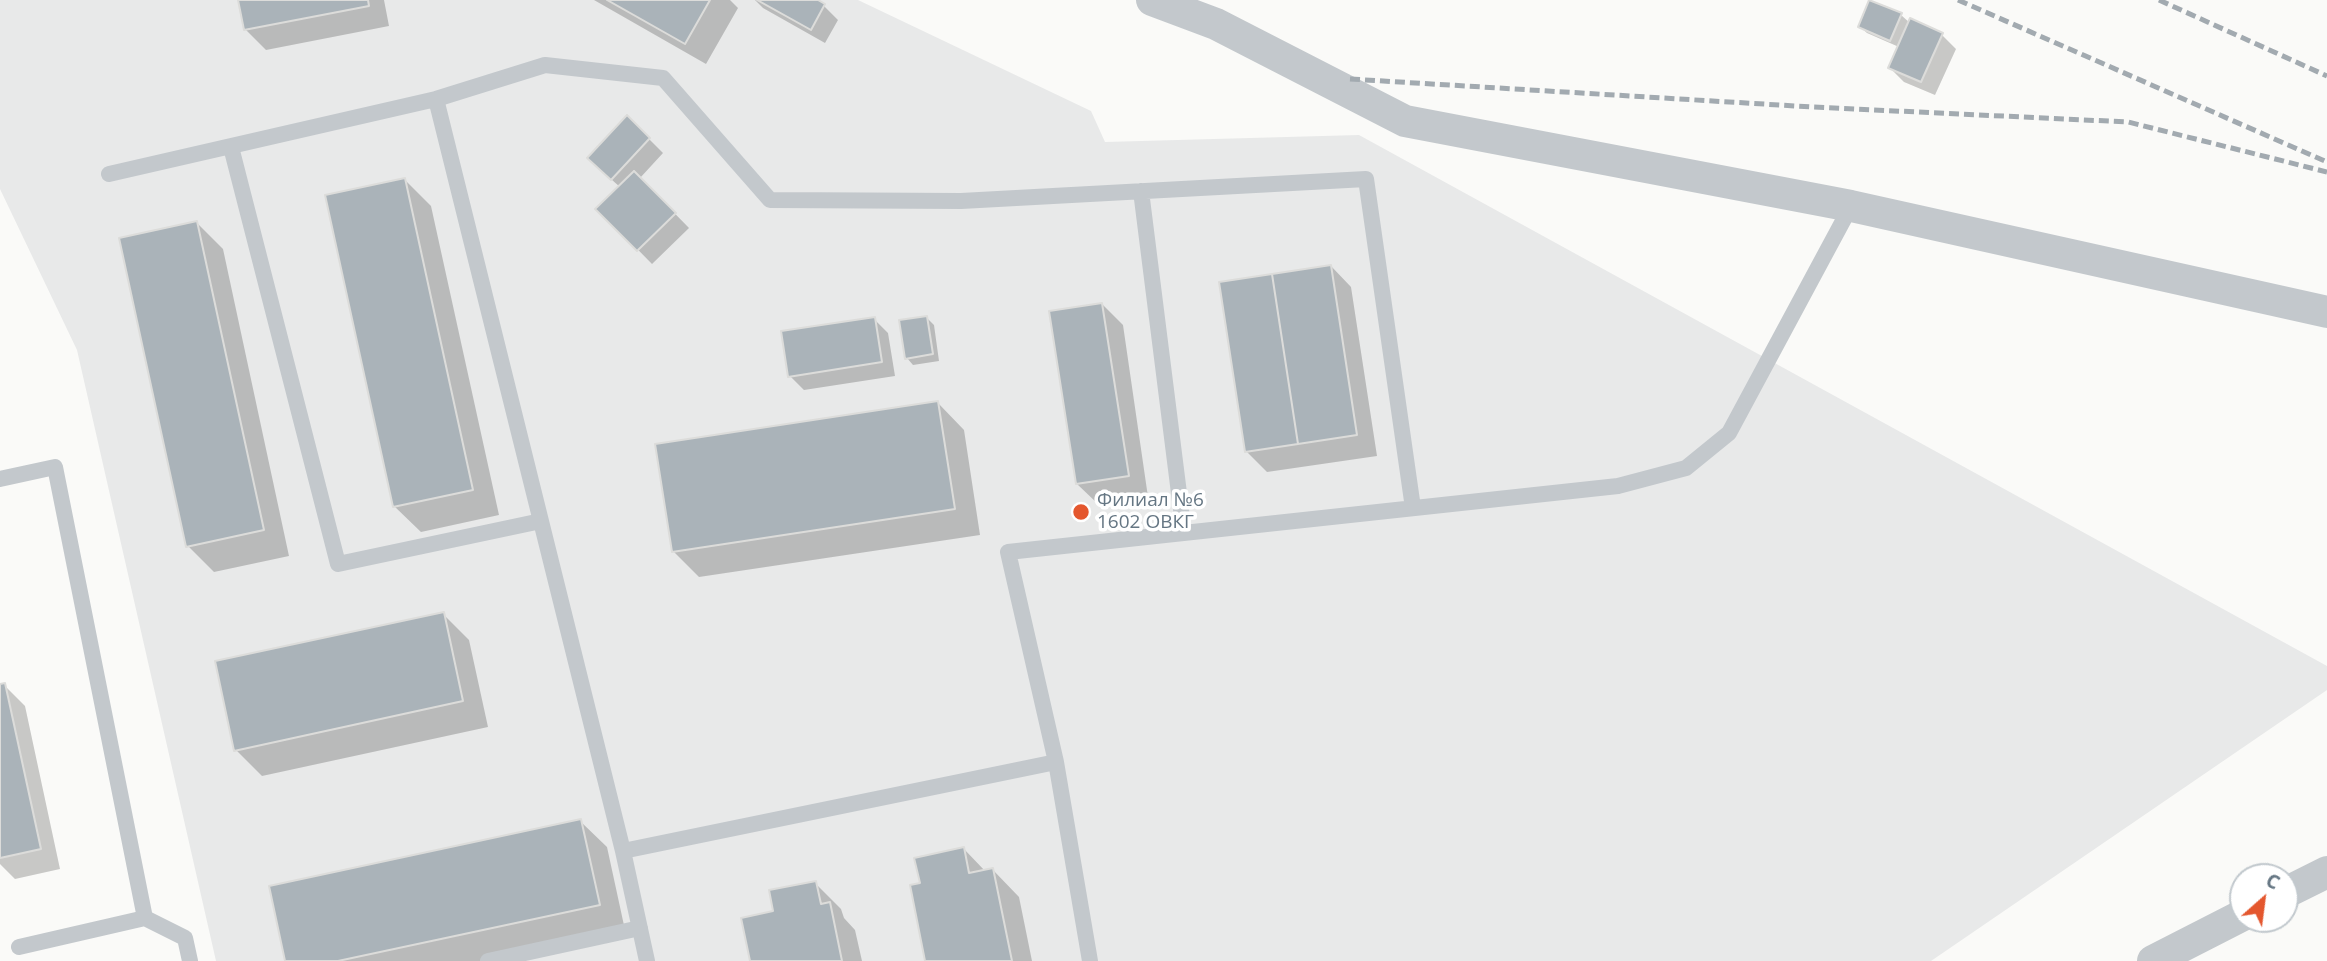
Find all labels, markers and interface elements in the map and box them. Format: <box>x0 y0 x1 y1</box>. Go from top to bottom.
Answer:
place label: Филиал №6 1602 ОВКГ <box>1097 490 1204 534</box>
marker: Филиал №6 1602 ОВКГ <box>1071 502 1091 522</box>
north arrow <box>2229 863 2299 933</box>
text: С <box>2261 867 2284 896</box>

